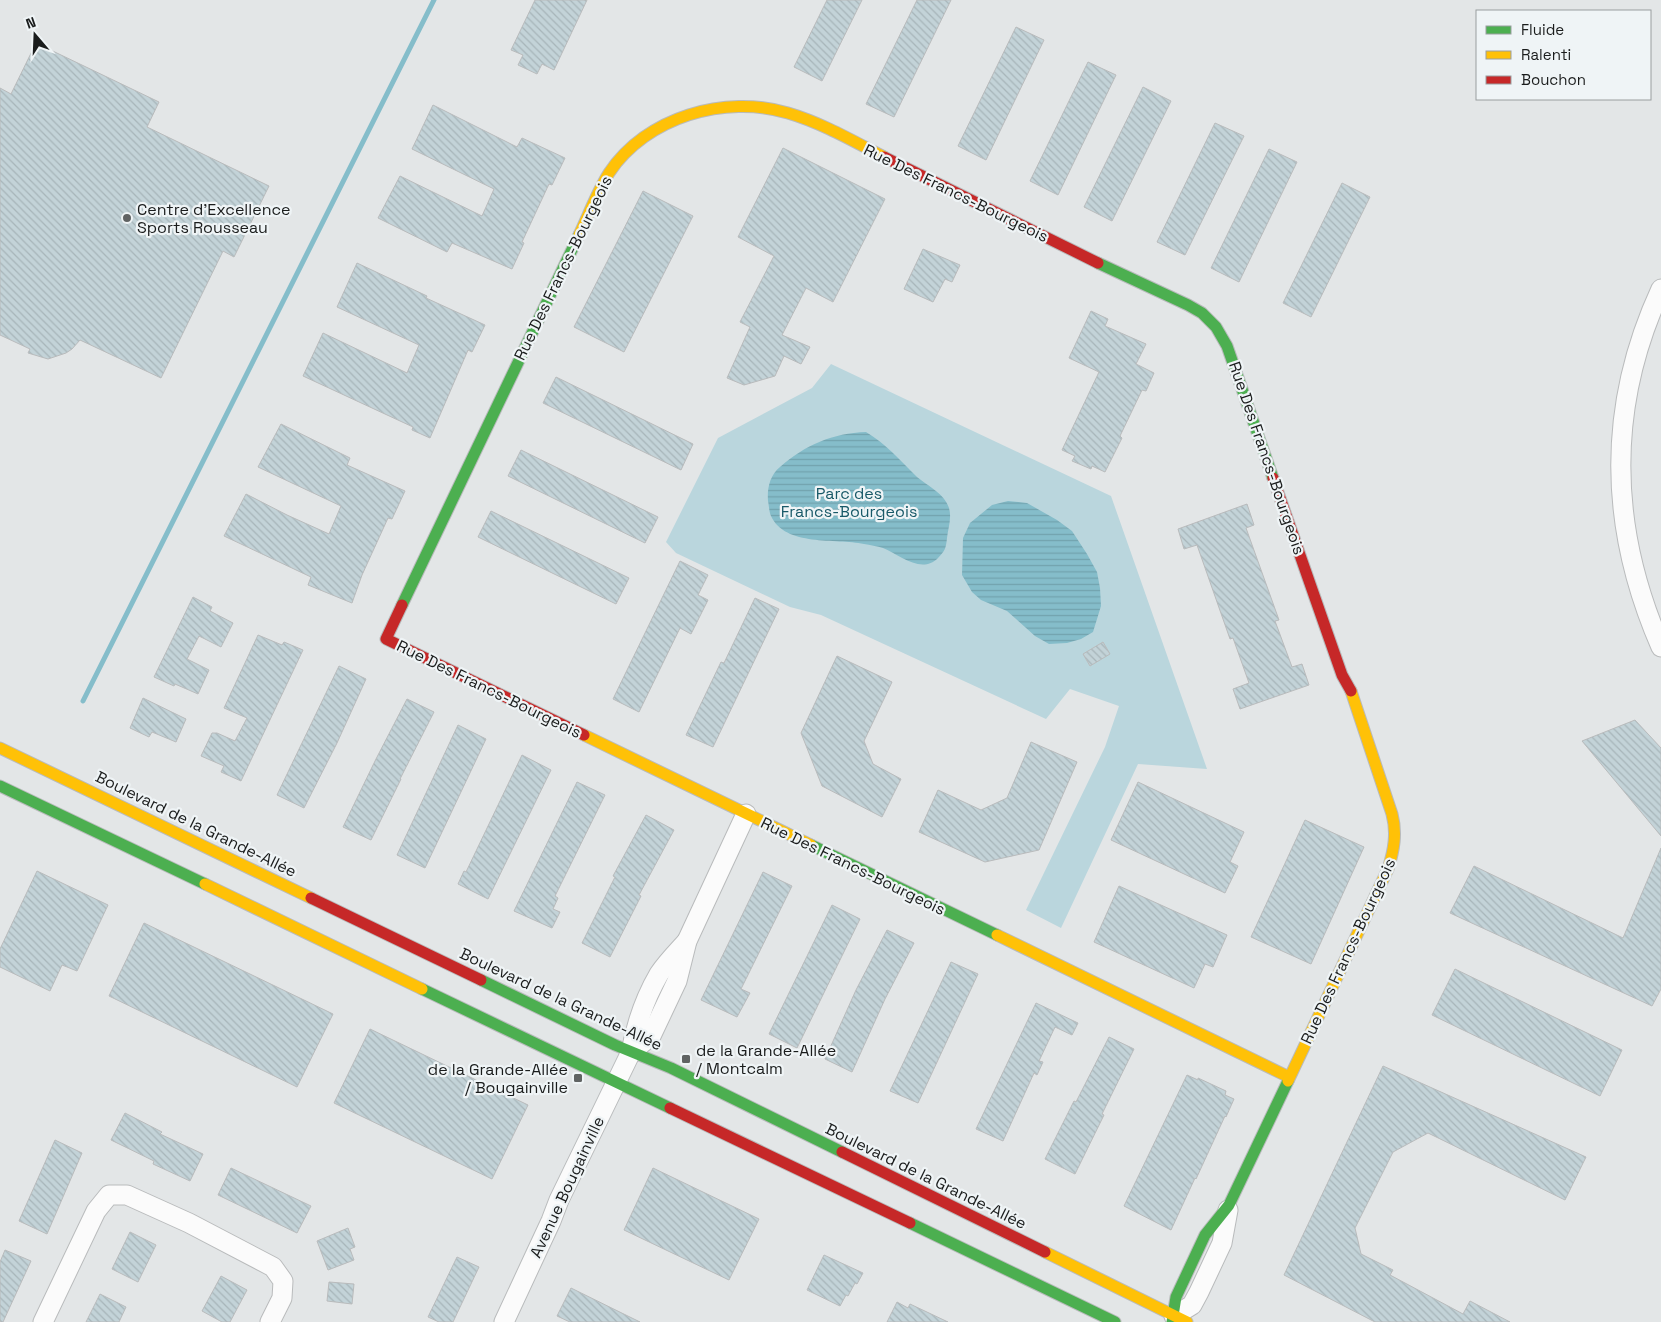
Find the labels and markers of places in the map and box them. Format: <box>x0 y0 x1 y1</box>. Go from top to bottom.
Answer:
place label: Centre d'Excellence Sports Rousseau <box>137 199 291 238</box>
marker: Centre d'Excellence Sports Rousseau <box>121 212 133 224</box>
place label: de la Grande-Allée / Montcalm <box>696 1040 836 1079</box>
marker: de la Grande-Allée / Montcalm <box>680 1053 692 1065</box>
place label: de la Grande-Allée / Bougainville <box>428 1059 568 1098</box>
marker: de la Grande-Allée / Bougainville <box>572 1072 584 1084</box>

